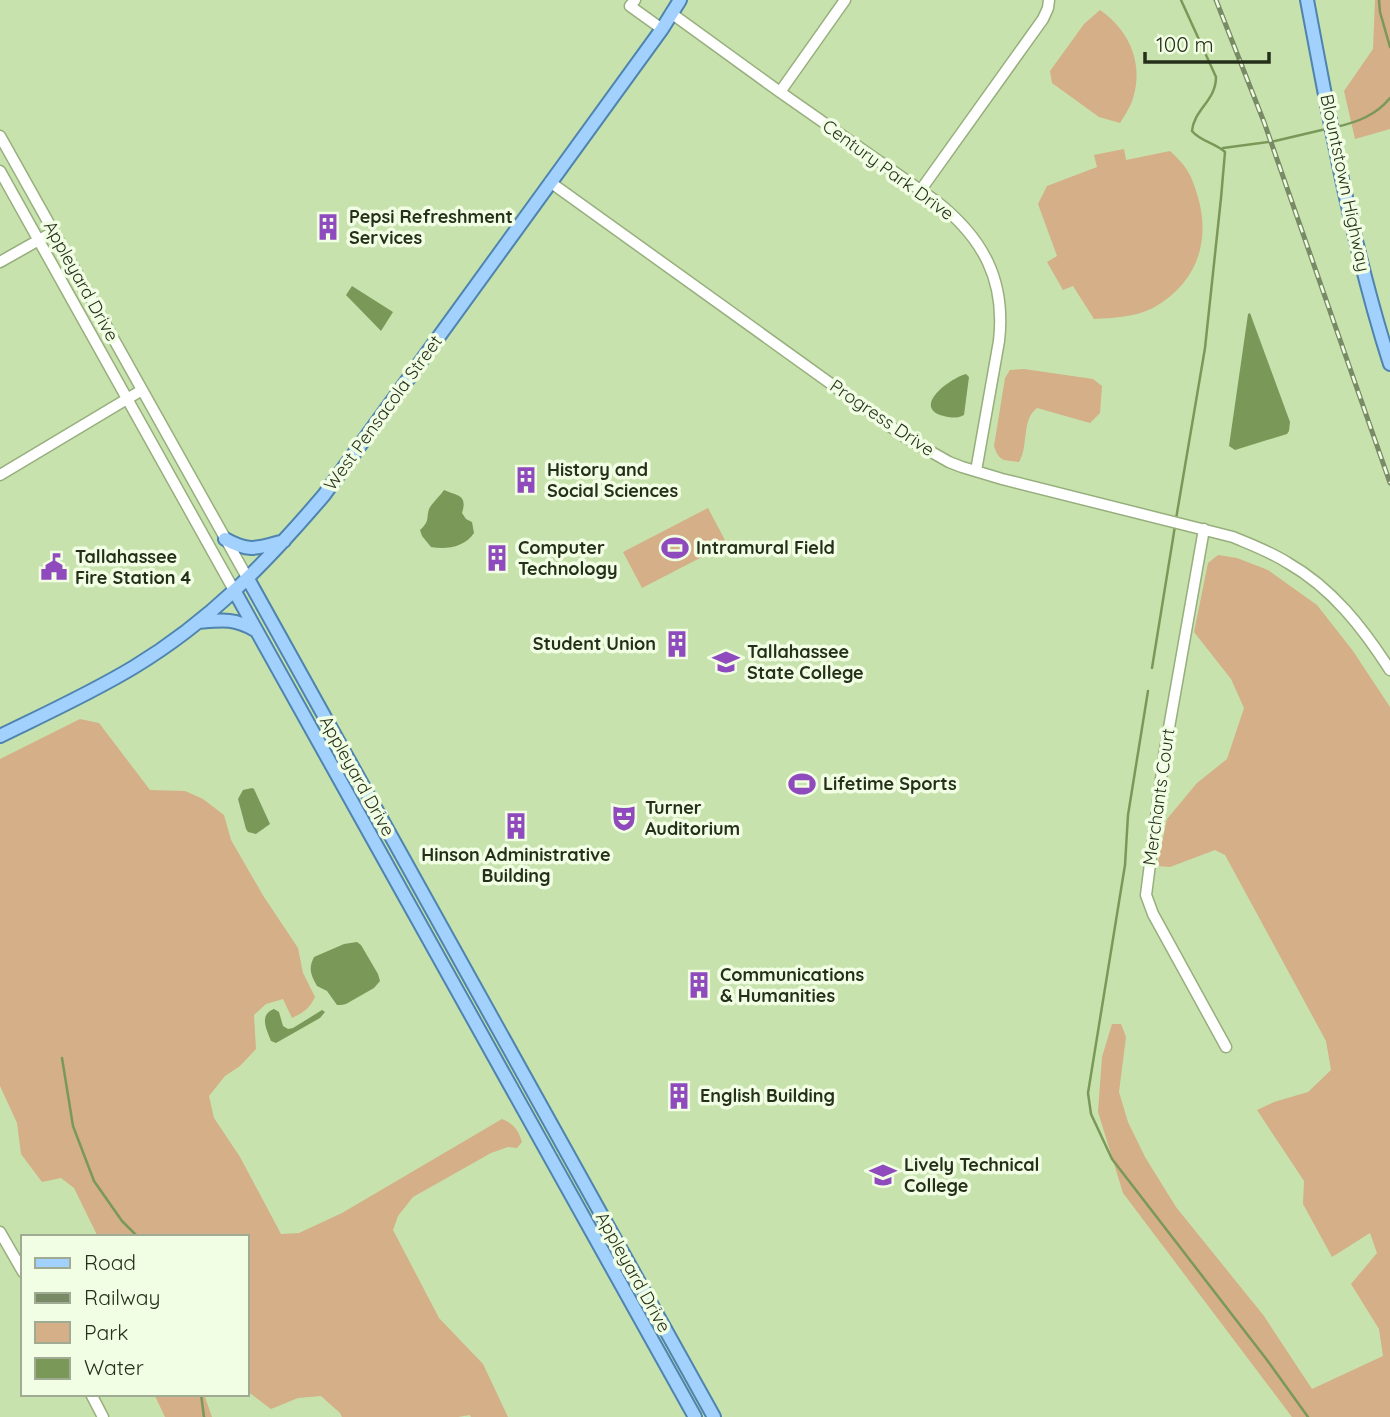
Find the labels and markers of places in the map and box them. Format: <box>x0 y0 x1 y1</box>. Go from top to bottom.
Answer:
place label: Pepsi Refreshment Services <box>349 205 513 249</box>
building icon: Pepsi Refreshment Services <box>313 212 343 242</box>
place label: History and Social Sciences <box>547 458 678 502</box>
building icon: History and Social Sciences <box>511 465 541 495</box>
sports icon: Intramural Field <box>660 533 690 563</box>
place label: Computer Technology <box>518 536 618 580</box>
place label: Intramural Field <box>696 536 835 559</box>
building icon: Computer Technology <box>482 543 512 573</box>
place label: Tallahassee Fire Station 4 <box>75 545 191 589</box>
public building icon: Tallahassee Fire Station 4 <box>39 552 69 582</box>
building icon: Student Union <box>662 629 692 659</box>
place label: Student Union <box>533 632 656 655</box>
place label: Tallahassee State College <box>747 640 864 684</box>
school or university icon: Tallahassee State College <box>711 647 741 677</box>
sports icon: Lifetime Sports <box>787 769 817 799</box>
place label: Lifetime Sports <box>823 772 957 795</box>
place label: Turner Auditorium <box>645 796 740 840</box>
theatre icon: Turner Auditorium <box>609 803 639 833</box>
building icon: Hinson Administrative Building <box>501 811 531 841</box>
place label: Hinson Administrative Building <box>421 843 611 887</box>
place label: Communications & Humanities <box>720 963 864 1007</box>
building icon: Communications & Humanities <box>684 970 714 1000</box>
building icon: English Building <box>664 1081 694 1111</box>
place label: English Building <box>700 1084 835 1107</box>
place label: Lively Technical College <box>904 1153 1039 1197</box>
school or university icon: Lively Technical College <box>868 1160 898 1190</box>

